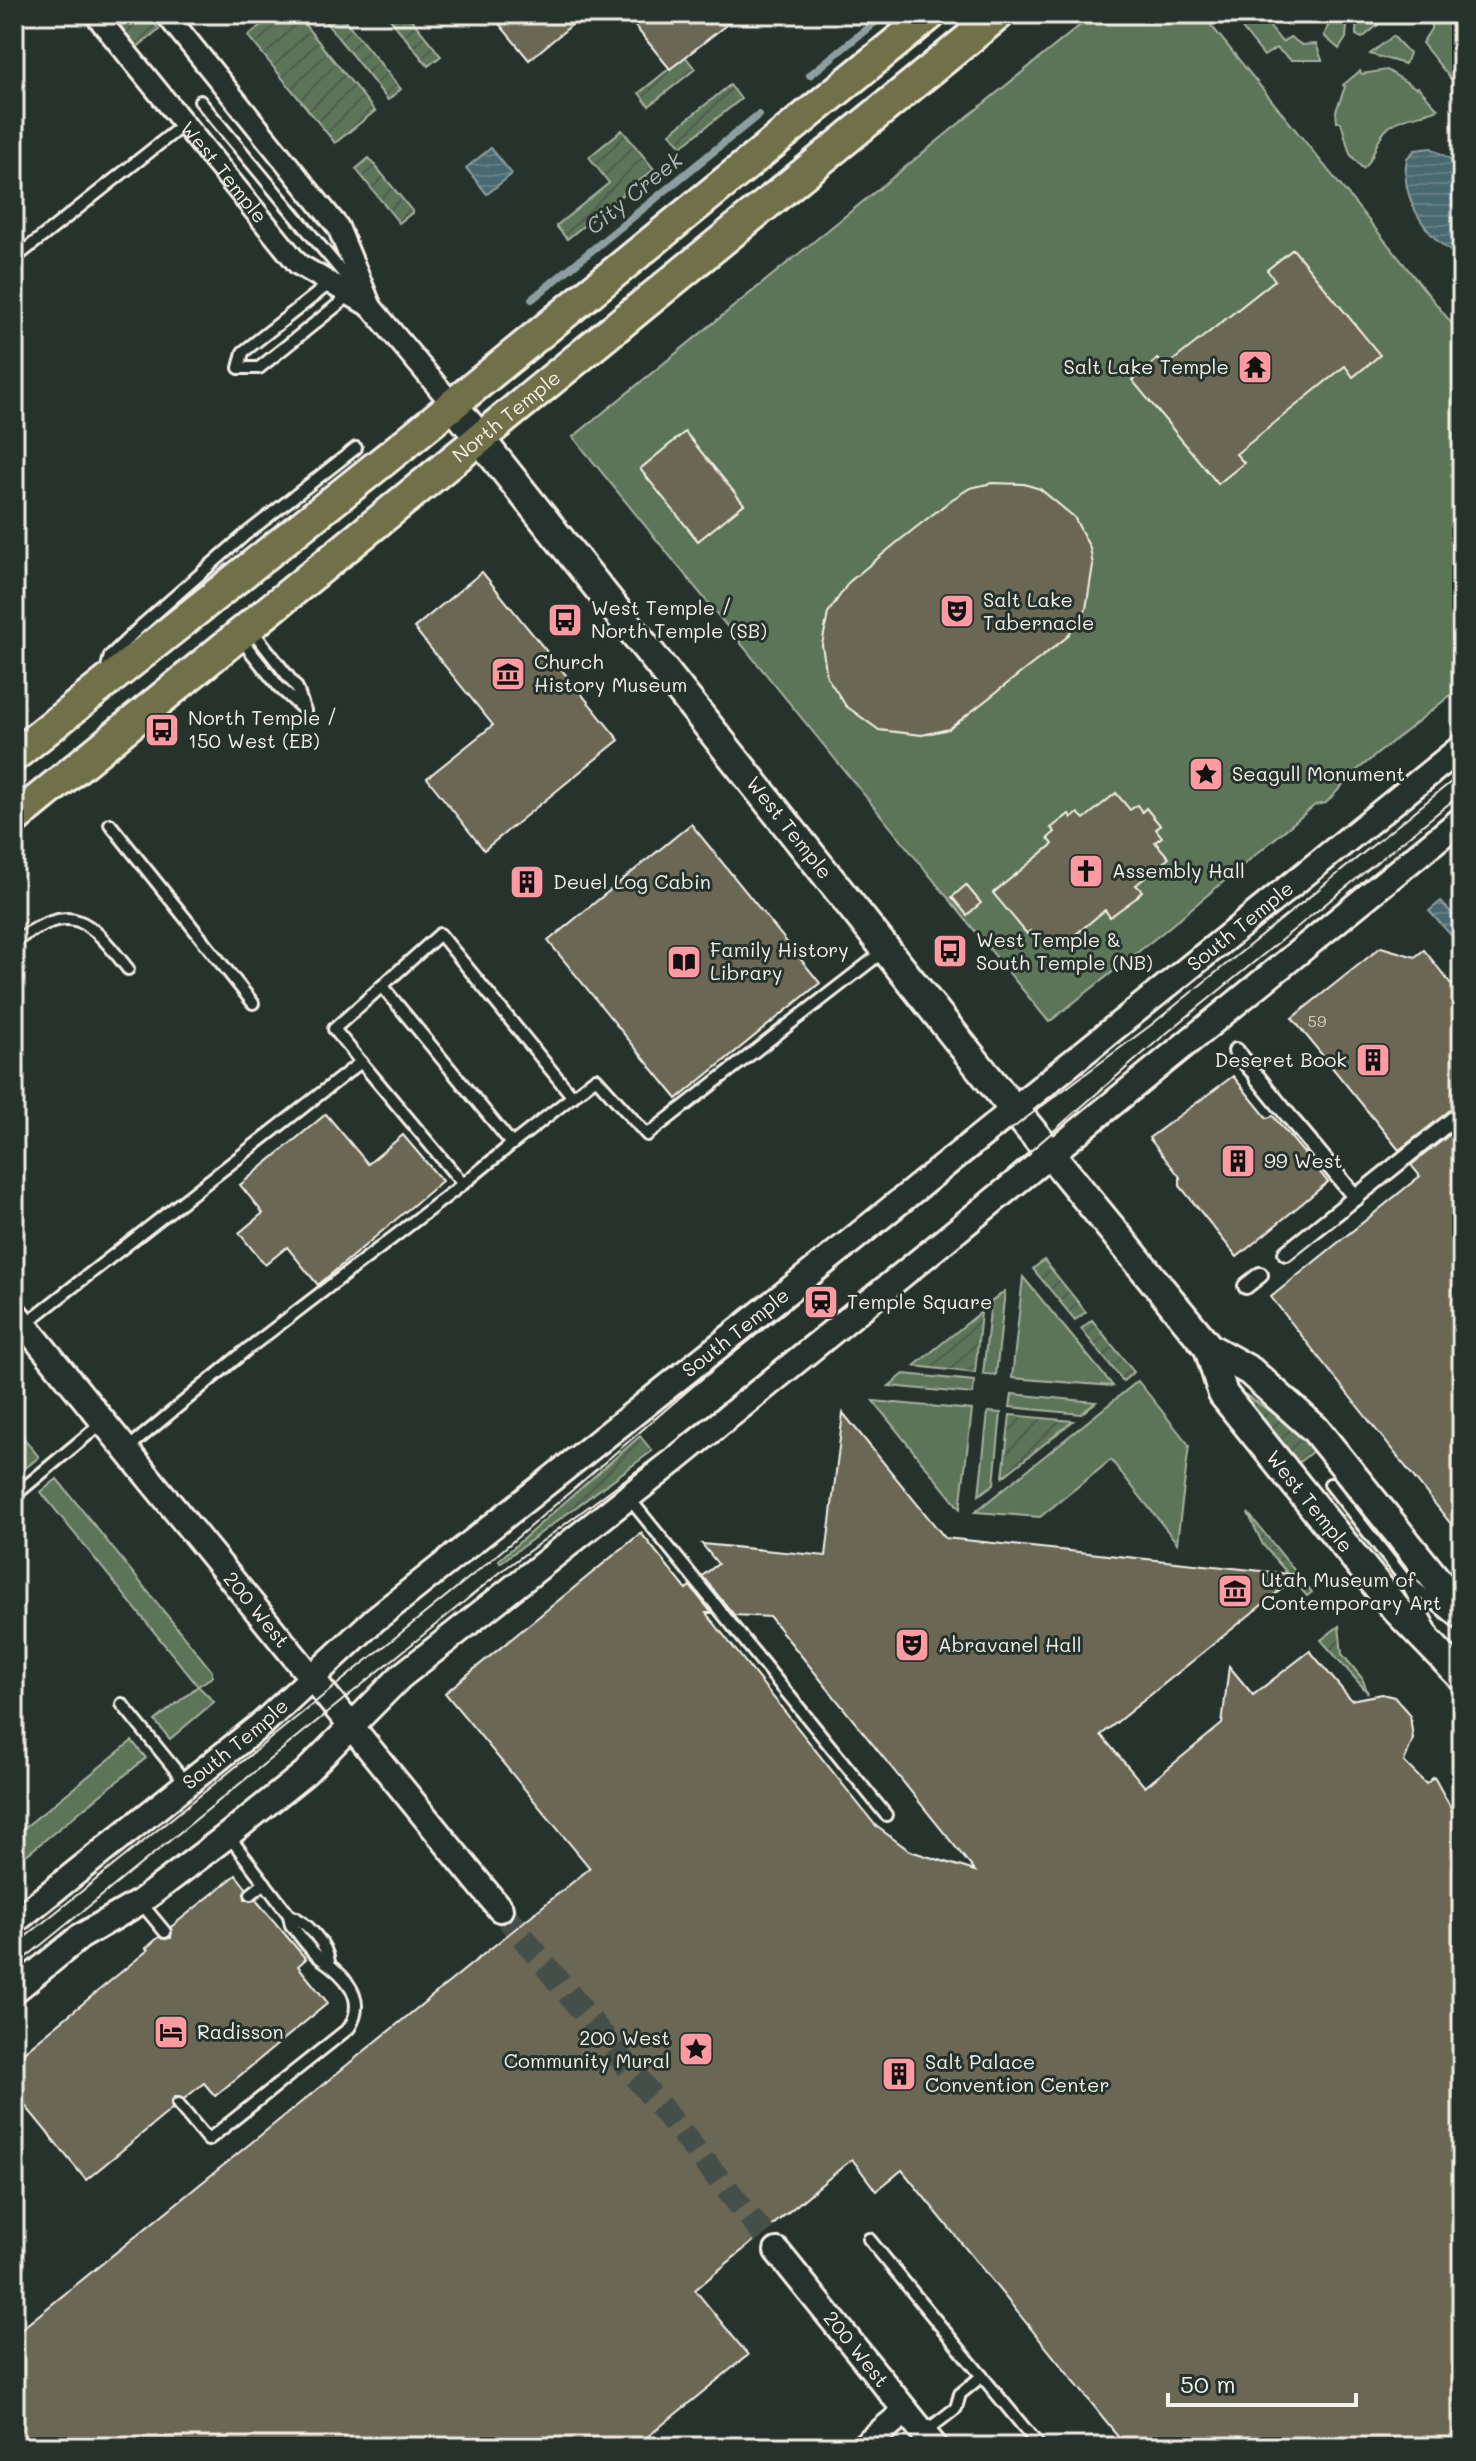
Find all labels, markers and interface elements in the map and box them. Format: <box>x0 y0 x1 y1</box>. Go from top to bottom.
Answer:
street label: West Temple <box>175 115 274 228</box>
water label: City Creek <box>579 144 689 240</box>
temple icon: Salt Lake Temple <box>1236 348 1274 386</box>
place label: Salt Lake Temple <box>1063 353 1229 379</box>
street label: North Temple <box>446 364 565 468</box>
place label: Salt Lake Tabernacle <box>983 586 1094 635</box>
theatre icon: Salt Lake Tabernacle <box>938 592 976 630</box>
place label: West Temple / North Temple (SB) <box>591 594 767 643</box>
bus stop icon: West Temple / North Temple (SB) <box>546 601 584 639</box>
place label: Church History Museum <box>534 648 688 697</box>
museum icon: Church History Museum <box>489 655 527 693</box>
place label: North Temple / 150 West (EB) <box>188 704 337 753</box>
bus stop icon: North Temple / 150 West (EB) <box>143 711 181 749</box>
place icon: Seagull Monument <box>1187 755 1225 793</box>
place label: Seagull Monument <box>1232 760 1405 786</box>
street label: West Temple <box>741 770 839 884</box>
church icon: Assembly Hall <box>1067 852 1105 890</box>
place label: Assembly Hall <box>1112 857 1245 883</box>
building icon: Deuel Log Cabin <box>508 863 546 901</box>
place label: Deuel Log Cabin <box>553 868 711 894</box>
street label: South Temple <box>1181 875 1298 976</box>
place label: West Temple & South Temple (NB) <box>976 926 1153 975</box>
bus stop icon: West Temple & South Temple (NB) <box>931 932 969 970</box>
place label: Family History Library <box>710 936 849 985</box>
library icon: Family History Library <box>665 943 703 981</box>
house number: 59 <box>1308 1010 1326 1031</box>
building icon: Deseret Book <box>1354 1041 1392 1079</box>
place label: Deseret Book <box>1214 1046 1347 1072</box>
building icon: 99 West <box>1219 1142 1257 1180</box>
place label: 99 West <box>1264 1147 1343 1173</box>
street label: South Temple <box>676 1281 794 1382</box>
station icon: Temple Square <box>802 1283 840 1321</box>
place label: Temple Square <box>847 1288 993 1314</box>
street label: West Temple <box>1261 1444 1359 1557</box>
street label: 200 West <box>218 1566 296 1653</box>
place label: Utah Museum of Contemporary Art <box>1261 1566 1442 1615</box>
museum icon: Utah Museum of Contemporary Art <box>1216 1572 1254 1610</box>
theatre icon: Abravanel Hall <box>893 1626 931 1664</box>
place label: Abravanel Hall <box>938 1631 1082 1657</box>
street label: South Temple <box>176 1692 293 1795</box>
hotel icon: Radisson <box>152 2013 190 2051</box>
place label: Radisson <box>197 2018 283 2044</box>
place label: 200 West Community Mural <box>504 2024 670 2073</box>
place icon: 200 West Community Mural <box>677 2030 715 2068</box>
place label: Salt Palace Convention Center <box>925 2048 1109 2097</box>
building icon: Salt Palace Convention Center <box>880 2055 918 2093</box>
street label: 200 West <box>818 2305 895 2392</box>
scale bar <box>1168 2357 1356 2407</box>
text: 50 m <box>1180 2368 1236 2399</box>

